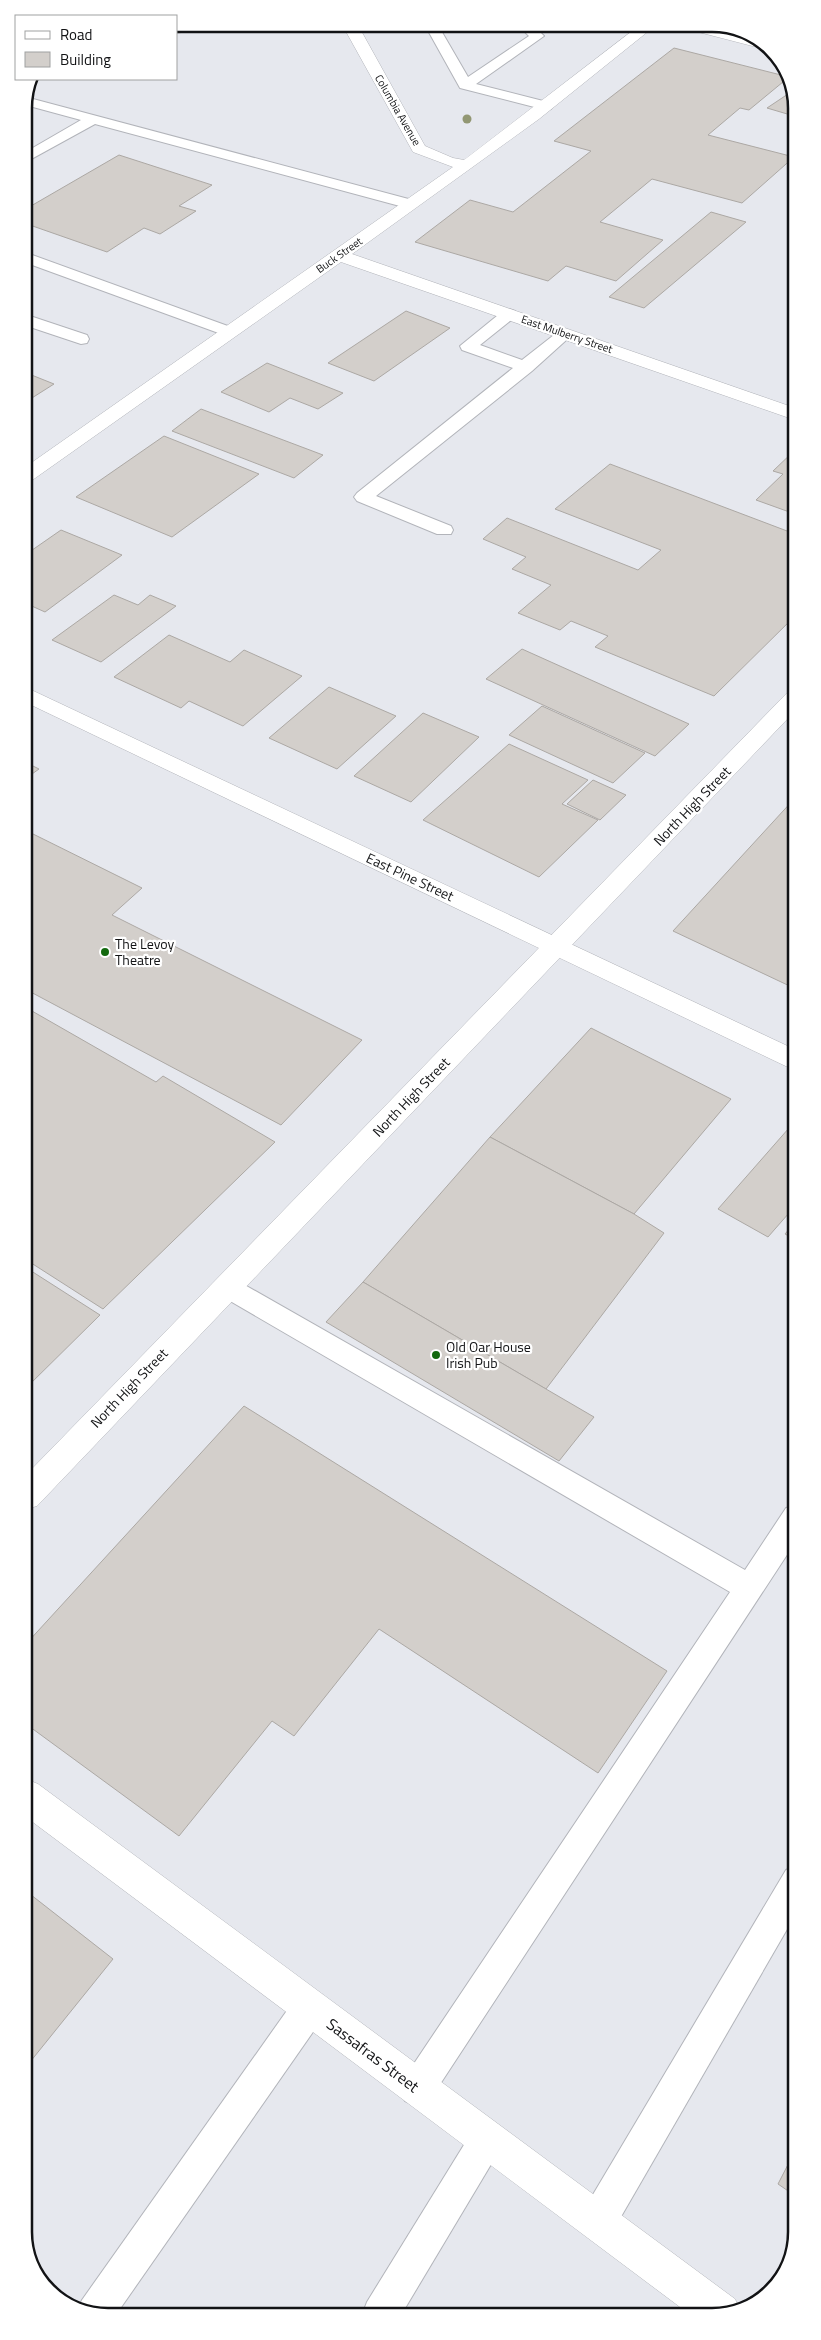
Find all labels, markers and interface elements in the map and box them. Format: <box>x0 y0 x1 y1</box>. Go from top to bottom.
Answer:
legend <box>15 15 178 80</box>
text: Road <box>60 23 92 46</box>
text: Building <box>60 48 111 71</box>
street label: Columbia Avenue <box>371 71 425 149</box>
street label: Buck Street <box>313 233 366 277</box>
street label: East Mulberry Street <box>519 311 615 357</box>
street label: North High Street <box>648 761 735 850</box>
street label: East Pine Street <box>363 847 457 906</box>
place label: The Levoy Theatre <box>115 933 174 970</box>
marker: The Levoy Theatre <box>99 946 111 958</box>
street label: North High Street <box>367 1052 454 1141</box>
place label: Old Oar House Irish Pub <box>446 1336 531 1373</box>
street label: North High Street <box>85 1343 172 1432</box>
marker: Old Oar House Irish Pub <box>430 1349 442 1361</box>
street label: Sassafras Street <box>322 2012 425 2098</box>

